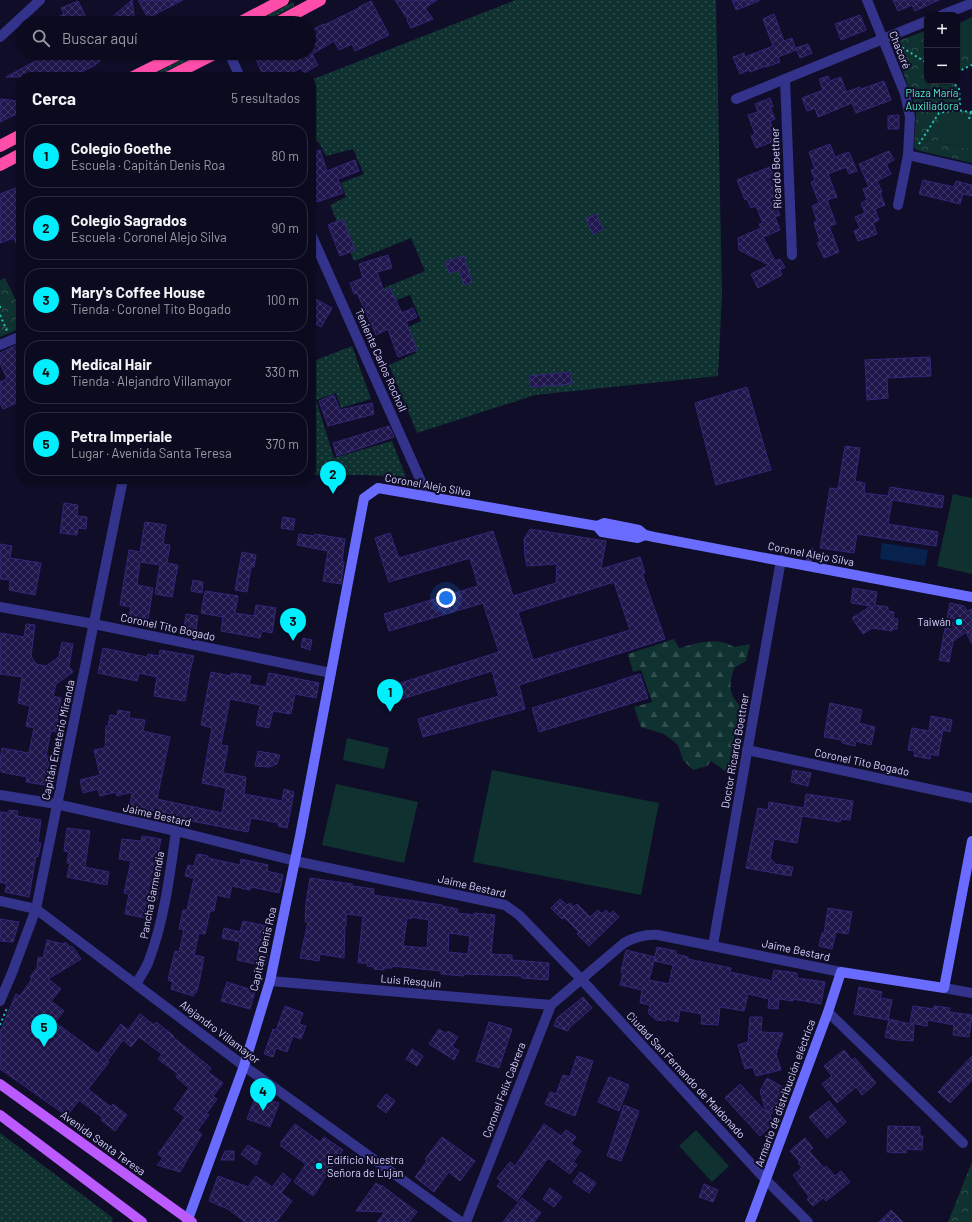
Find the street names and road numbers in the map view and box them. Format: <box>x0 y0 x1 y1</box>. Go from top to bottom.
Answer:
street label: Chacoré <box>887 29 914 71</box>
street label: Ricardo Boettner <box>768 127 783 209</box>
street label: Teniente Carlos Rocholl <box>353 306 410 413</box>
street label: Coronel Alejo Silva <box>384 471 472 499</box>
street label: Coronel Alejo Silva <box>767 539 855 568</box>
street label: Coronel Tito Bogado <box>120 610 217 643</box>
street label: Capitán Emeterio Miranda <box>38 679 77 801</box>
street label: Doctor Ricardo Boettner <box>718 693 751 809</box>
street label: Coronel Tito Bogado <box>814 745 911 778</box>
street label: Jaime Bestard <box>122 800 192 829</box>
street label: Pancha Garmendia <box>137 850 166 940</box>
street label: Jaime Bestard <box>437 871 507 900</box>
street label: Capitán Denis Roa <box>247 906 279 992</box>
street label: Jaime Bestard <box>761 936 831 963</box>
street label: Luis Resquin <box>380 971 442 990</box>
street label: Alejandro Villamayor <box>178 997 263 1066</box>
street label: Ciudad San Fernando de Maldonado <box>624 1009 749 1141</box>
street label: Armario de distribución eléctrica <box>752 1017 817 1168</box>
street label: Coronel Felix Cabrera <box>479 1040 528 1139</box>
street label: Avenida Santa Teresa <box>58 1107 148 1178</box>

